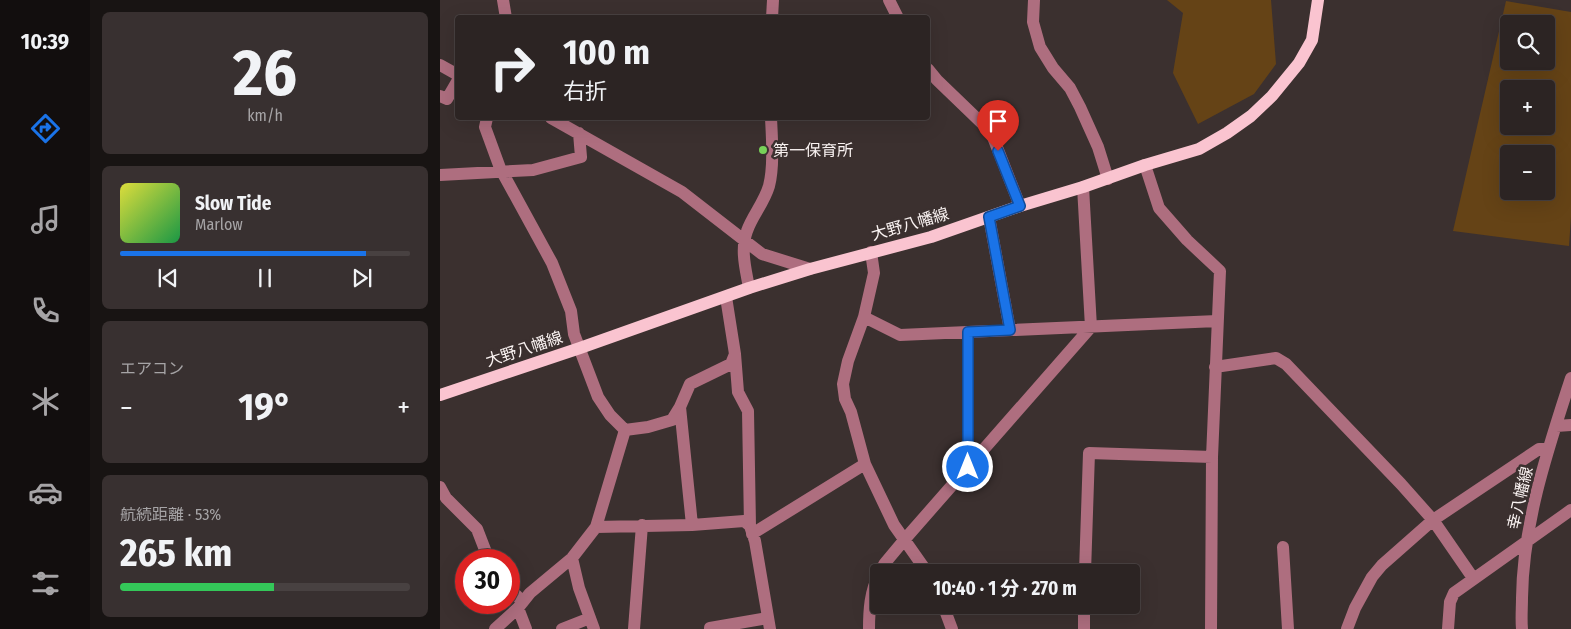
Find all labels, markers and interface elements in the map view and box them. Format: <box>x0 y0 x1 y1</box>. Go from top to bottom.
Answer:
map controls <box>1500 15 1555 200</box>
button: search <box>1500 15 1555 70</box>
text: 10:39 <box>21 28 69 55</box>
text: 100 m <box>563 31 650 73</box>
text: 26 <box>233 34 297 112</box>
icon: right <box>480 35 545 100</box>
text: 右折 <box>563 78 607 105</box>
button: + <box>1500 80 1555 135</box>
pin <box>977 100 1019 151</box>
text: km/h <box>247 106 283 125</box>
icon: arrive <box>984 107 1012 135</box>
icon: directions <box>28 111 63 146</box>
place label: 第一保育所 <box>773 141 853 160</box>
marker: 第一保育所 <box>757 144 769 156</box>
button: − <box>1500 145 1555 200</box>
text: Slow Tide <box>195 192 271 215</box>
icon: music <box>28 202 63 237</box>
street label: 大野八幡線 <box>869 204 951 244</box>
text: Marlow <box>195 215 243 234</box>
icon: previous <box>154 264 182 292</box>
icon: pause <box>251 264 279 292</box>
icon: next <box>348 264 376 292</box>
icon: phone <box>28 293 63 328</box>
street label: 大野八幡線 <box>483 328 565 370</box>
text: エアコン <box>120 359 184 378</box>
icon: climate <box>28 384 63 419</box>
text: 19° <box>238 384 292 430</box>
text: − <box>120 391 133 424</box>
text: + <box>397 391 410 424</box>
position arrow <box>941 440 993 492</box>
street label: 幸八幡線 <box>1504 465 1536 531</box>
icon: car <box>28 475 63 510</box>
text: 航続距離 · 53% <box>120 505 221 524</box>
text: 265 km <box>120 530 232 576</box>
speed limit sign: 30 <box>455 549 520 614</box>
icon: filters <box>28 566 63 601</box>
text: 10:40 · 1 分 · 270 m <box>933 577 1077 600</box>

